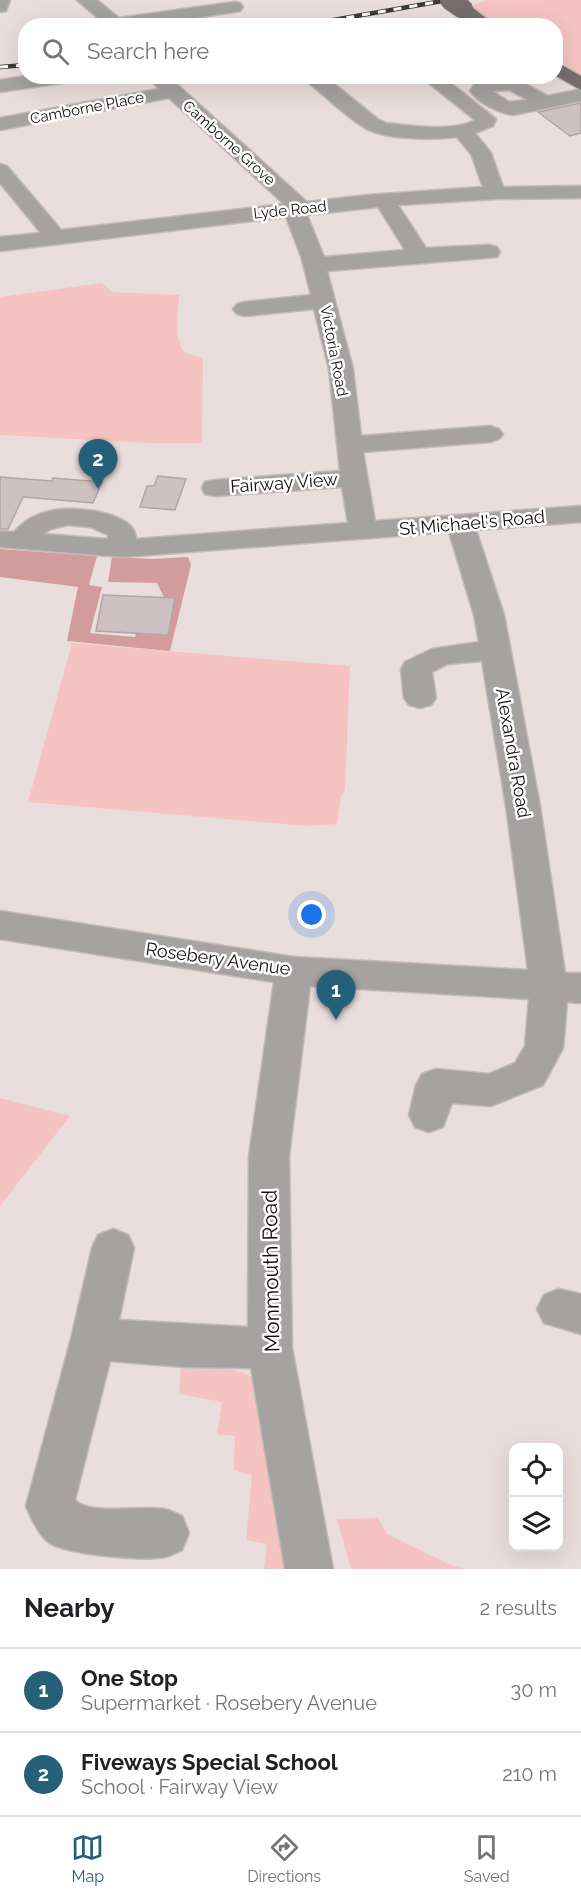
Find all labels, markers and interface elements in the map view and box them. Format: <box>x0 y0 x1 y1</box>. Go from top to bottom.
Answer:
search box <box>18 18 563 84</box>
icon: search <box>39 35 72 68</box>
text: Search here <box>87 38 209 64</box>
street label: Camborne Place <box>29 88 146 128</box>
street label: Camborne Grove <box>179 97 279 189</box>
street label: Lyde Road <box>253 197 327 223</box>
street label: Victoria Road <box>316 304 352 398</box>
pin: 2 <box>78 440 118 489</box>
street label: Fairway View <box>229 468 339 497</box>
street label: St Michael's Road <box>398 506 546 539</box>
street label: Alexandra Road <box>492 686 535 820</box>
your location <box>297 900 326 929</box>
street label: Rosebery Avenue <box>144 938 292 979</box>
pin: 1 <box>316 970 356 1020</box>
street label: Monmouth Road <box>257 1190 284 1352</box>
map controls <box>509 1443 563 1551</box>
button: locate <box>509 1443 563 1497</box>
button: layers <box>509 1497 563 1551</box>
text: Nearby <box>24 1593 114 1623</box>
text: 2 results <box>480 1596 557 1620</box>
text: One Stop <box>81 1665 178 1691</box>
text: 1 <box>39 1678 48 1702</box>
text: 30 m <box>511 1678 557 1702</box>
text: Supermarket · Rosebery Avenue <box>81 1691 377 1715</box>
text: Fiveways Special School <box>81 1749 338 1775</box>
text: 2 <box>38 1762 49 1786</box>
text: 210 m <box>502 1762 557 1786</box>
text: School · Fairway View <box>81 1775 278 1799</box>
tab: Map <box>71 1831 104 1886</box>
tab: Directions <box>247 1831 321 1886</box>
tab: Saved <box>464 1831 510 1886</box>

